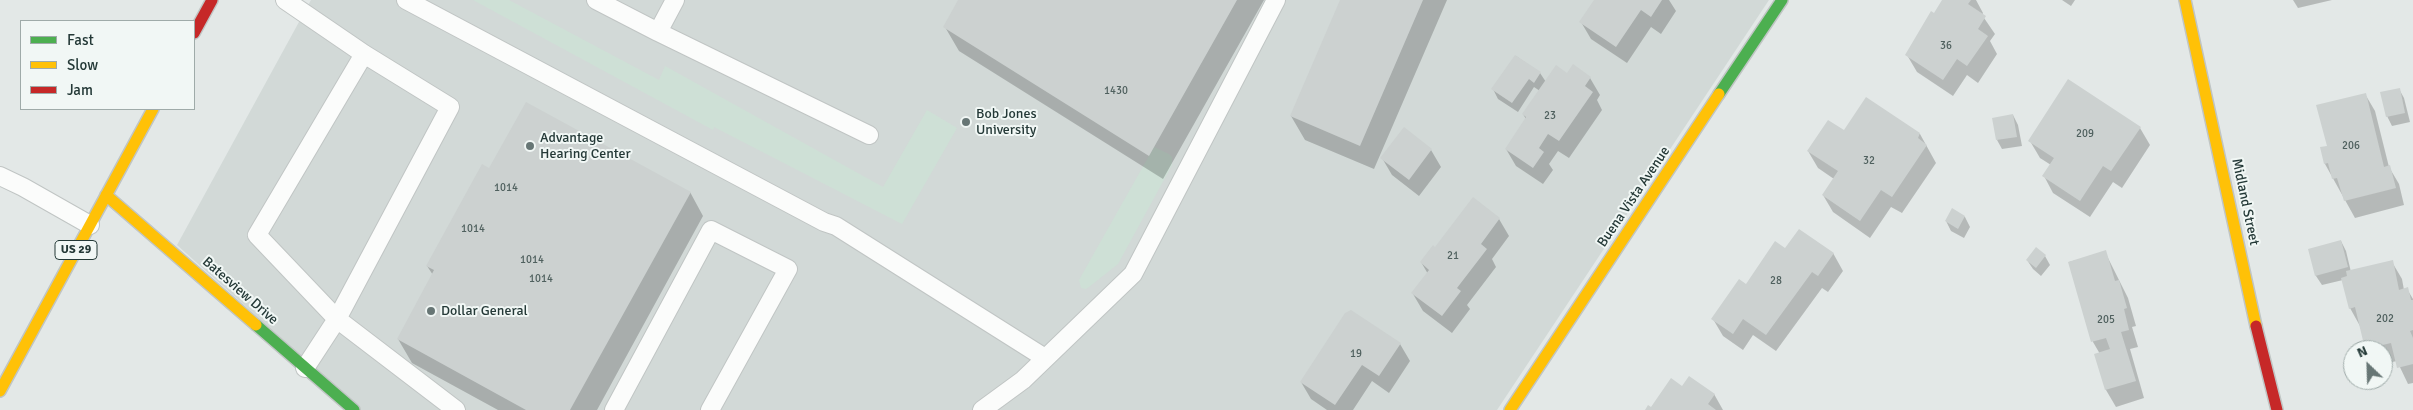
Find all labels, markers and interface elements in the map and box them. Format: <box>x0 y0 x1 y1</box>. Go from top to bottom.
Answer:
legend <box>20 20 195 110</box>
text: Fast <box>67 31 94 49</box>
house number: 36 <box>1940 39 1952 53</box>
text: Slow <box>67 56 98 74</box>
text: Jam <box>67 81 93 99</box>
house number: 1430 <box>1104 84 1128 98</box>
place label: Bob Jones University <box>976 106 1037 138</box>
house number: 23 <box>1544 109 1556 123</box>
marker: Bob Jones University <box>960 116 972 128</box>
house number: 209 <box>2076 127 2094 141</box>
place label: Advantage Hearing Center <box>540 130 631 162</box>
house number: 206 <box>2342 139 2360 153</box>
marker: Advantage Hearing Center <box>524 140 536 152</box>
street label: Buena Vista Avenue <box>1594 143 1674 251</box>
house number: 32 <box>1863 154 1875 168</box>
street label: Midland Street <box>2228 157 2262 247</box>
house number: 1014 <box>494 181 518 195</box>
house number: 1014 <box>461 222 485 236</box>
road number: US 29 <box>55 240 97 260</box>
house number: 21 <box>1447 249 1459 263</box>
house number: 1014 <box>520 253 544 267</box>
street label: Batesview Drive <box>199 254 281 328</box>
house number: 1014 <box>529 272 553 286</box>
house number: 28 <box>1770 274 1782 288</box>
place label: Dollar General <box>441 303 528 319</box>
marker: Dollar General <box>425 305 437 317</box>
house number: 202 <box>2376 312 2394 326</box>
house number: 205 <box>2097 313 2115 327</box>
north arrow <box>2343 340 2393 390</box>
text: N <box>2354 342 2370 362</box>
house number: 19 <box>1350 347 1362 361</box>

